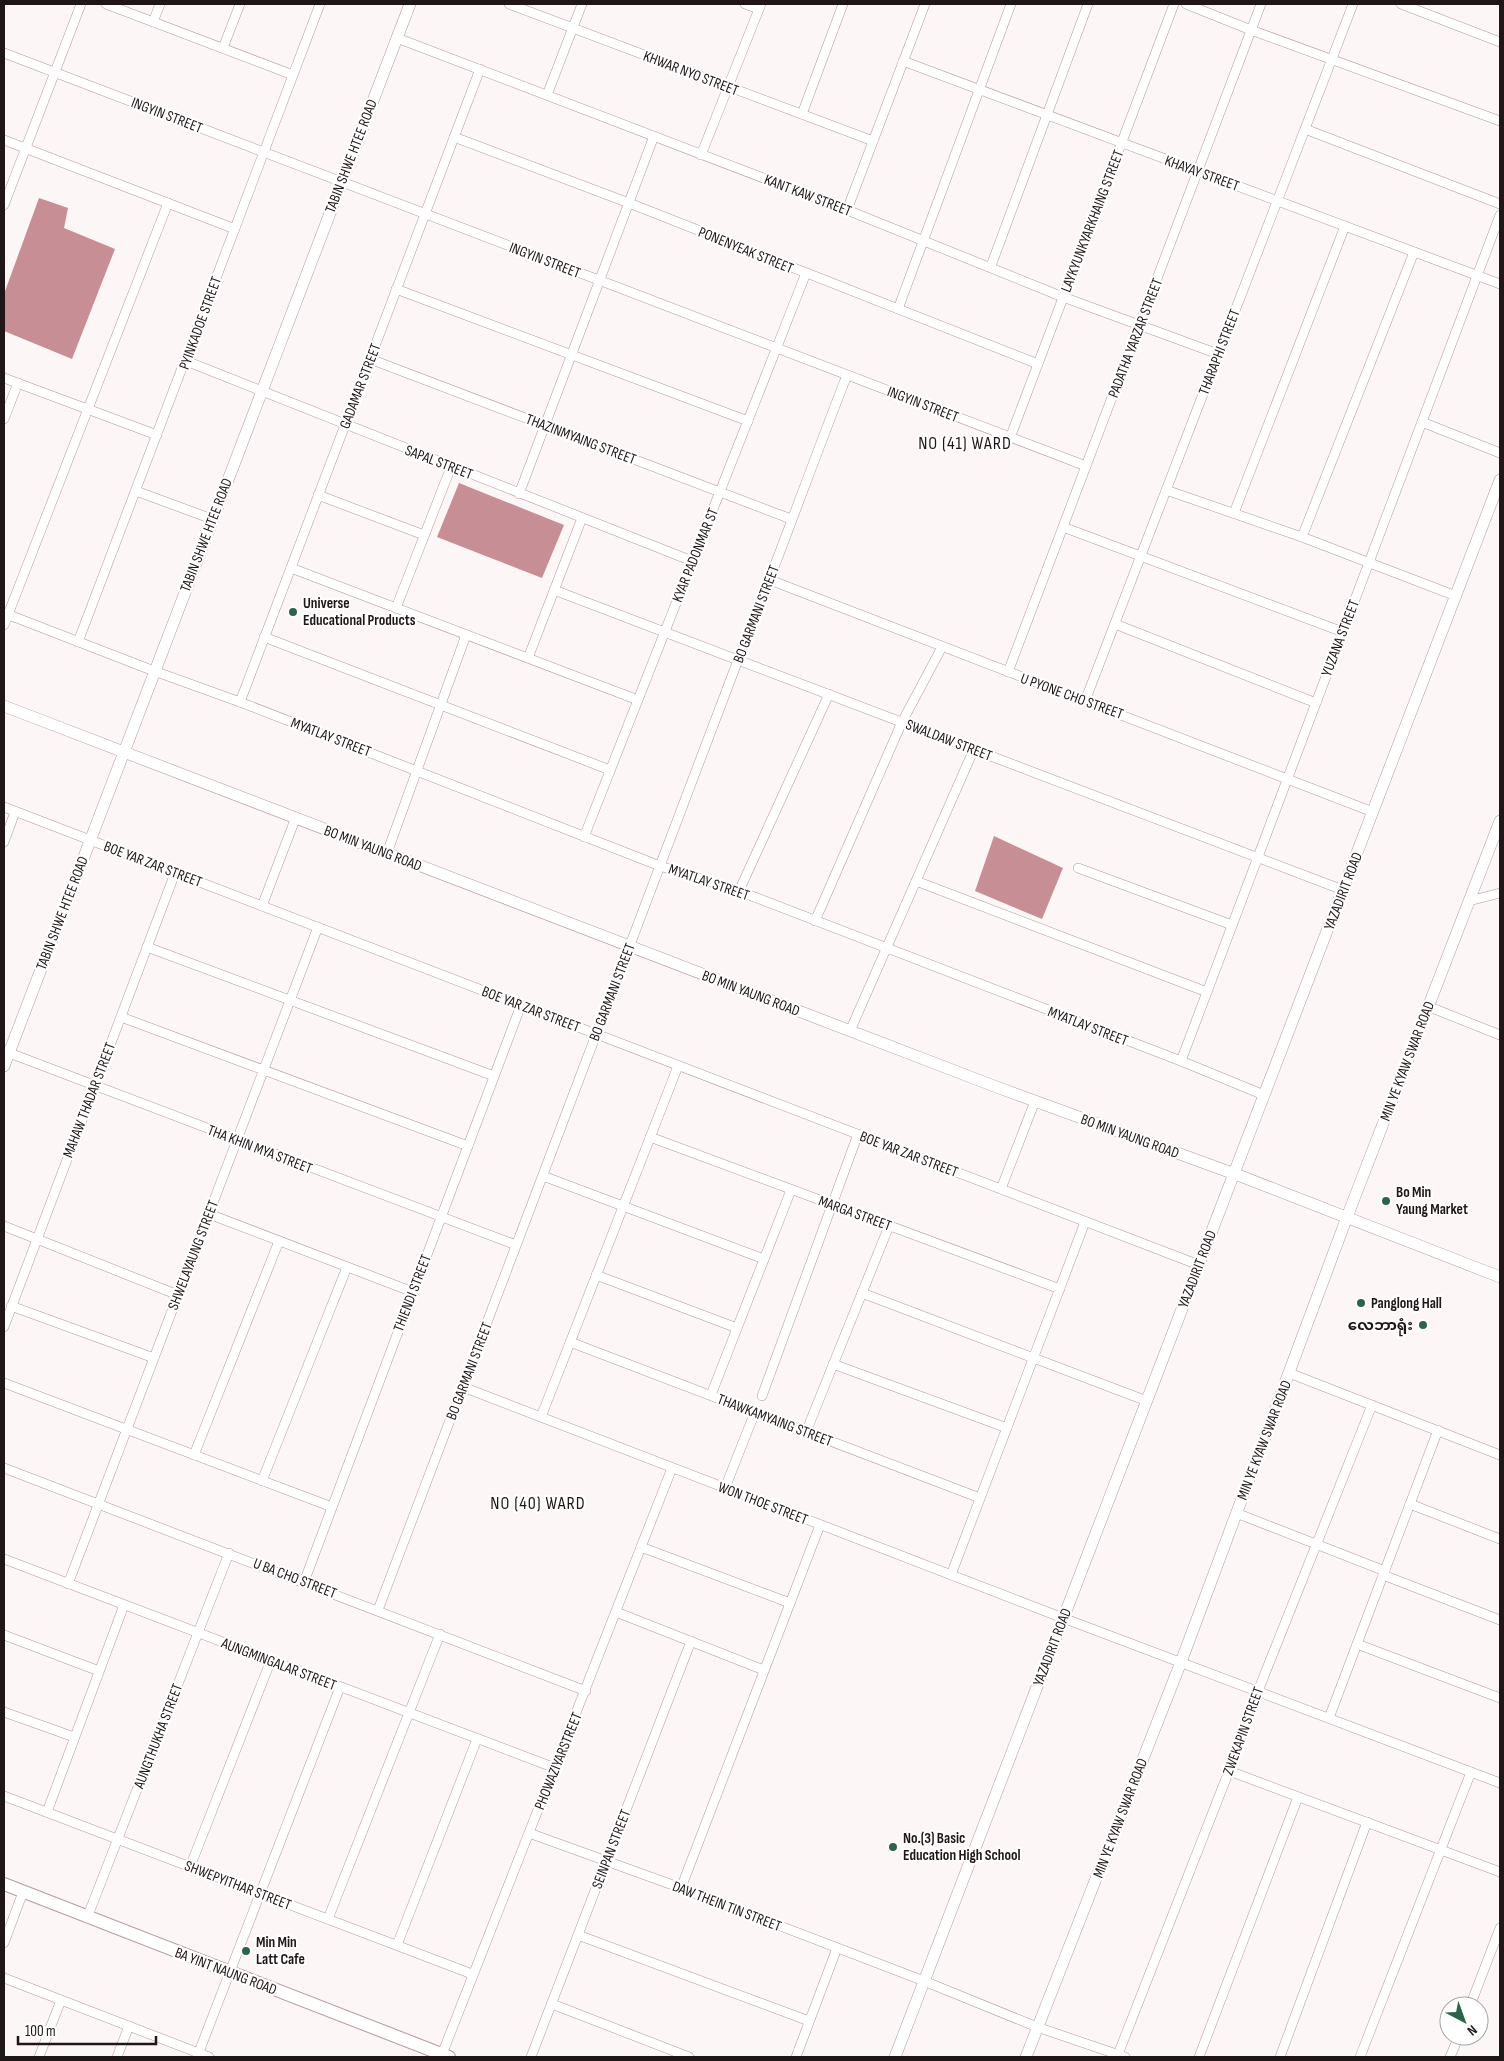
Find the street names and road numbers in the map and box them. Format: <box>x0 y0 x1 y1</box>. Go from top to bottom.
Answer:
street label: KHWAR NYO STREET <box>640 47 741 100</box>
street label: INGYIN STREET <box>128 93 205 138</box>
street label: TABIN SHWE HTEE ROAD <box>321 97 382 216</box>
street label: LAYKYUNKYARKHAING STREET <box>1057 147 1128 295</box>
street label: KHAYAY STREET <box>1162 151 1242 196</box>
street label: KANT KAW STREET <box>761 170 854 221</box>
street label: PONENYEAK STREET <box>695 223 796 278</box>
street label: INGYIN STREET <box>506 238 583 283</box>
street label: PYINKADOE STREET <box>175 274 226 372</box>
street label: PADATHA YARZAR STREET <box>1104 276 1167 401</box>
street label: THARAPHI STREET <box>1194 307 1245 398</box>
street label: GADAMAR STREET <box>335 341 385 432</box>
street label: INGYIN STREET <box>884 382 961 427</box>
street label: THAZINMYAING STREET <box>523 410 639 469</box>
street label: SAPAL STREET <box>402 441 475 484</box>
street label: TABIN SHWE HTEE ROAD <box>176 476 237 595</box>
street label: KYAR PADONMAR ST <box>668 505 723 605</box>
street label: BO GARMANI STREET <box>729 562 784 666</box>
street label: YUZANA STREET <box>1317 597 1364 679</box>
street label: U PYONE CHO STREET <box>1018 669 1126 724</box>
street label: MYATLAY STREET <box>288 713 374 761</box>
street label: SWALDAW STREET <box>903 715 995 766</box>
street label: BO MIN YAUNG ROAD <box>321 821 424 876</box>
street label: BOE YAR ZAR STREET <box>101 837 205 892</box>
street label: YAZADIRIT ROAD <box>1320 850 1367 933</box>
street label: TABIN SHWE HTEE ROAD <box>32 854 93 973</box>
street label: MYATLAY STREET <box>666 860 752 905</box>
street label: BO GARMANI STREET <box>585 940 640 1044</box>
street label: BO MIN YAUNG ROAD <box>699 966 802 1021</box>
street label: BOE YAR ZAR STREET <box>479 982 583 1037</box>
street label: MIN YE KYAW SWAR ROAD <box>1376 999 1439 1124</box>
street label: MYATLAY STREET <box>1045 1002 1131 1050</box>
street label: MAHAW THADAR STREET <box>59 1040 120 1161</box>
street label: BO MIN YAUNG ROAD <box>1078 1110 1182 1163</box>
street label: THA KHIN MYA STREET <box>205 1121 315 1178</box>
street label: BOE YAR ZAR STREET <box>857 1127 961 1182</box>
street label: MARGA STREET <box>816 1192 894 1235</box>
street label: SHWELAYAUNG STREET <box>164 1198 223 1313</box>
street label: YAZADIRIT ROAD <box>1174 1228 1221 1311</box>
street label: THIENDI STREET <box>389 1252 436 1334</box>
street label: BO GARMANI STREET <box>442 1319 497 1423</box>
street label: MIN YE KYAW SWAR ROAD <box>1233 1378 1296 1503</box>
street label: THAWKAMYAING STREET <box>714 1390 835 1451</box>
street label: WON THOE STREET <box>715 1478 810 1529</box>
street label: U BA CHO STREET <box>250 1554 339 1603</box>
street label: YAZADIRIT ROAD <box>1029 1606 1076 1689</box>
street label: AUNGMINGALAR STREET <box>218 1633 339 1695</box>
street label: AUNGTHUKHA STREET <box>129 1681 187 1792</box>
street label: ZWEKAPIN STREET <box>1219 1684 1268 1778</box>
street label: PHOWAZIYARSTREET <box>530 1710 587 1813</box>
street label: MIN YE KYAW SWAR ROAD <box>1089 1756 1152 1881</box>
street label: SEINPAN STREET <box>588 1807 635 1892</box>
street label: SHWEPYITHAR STREET <box>182 1856 294 1915</box>
street label: DAW THEIN TIN STREET <box>670 1877 784 1936</box>
street label: BA YINT NAUNG ROAD <box>172 1943 280 2000</box>

